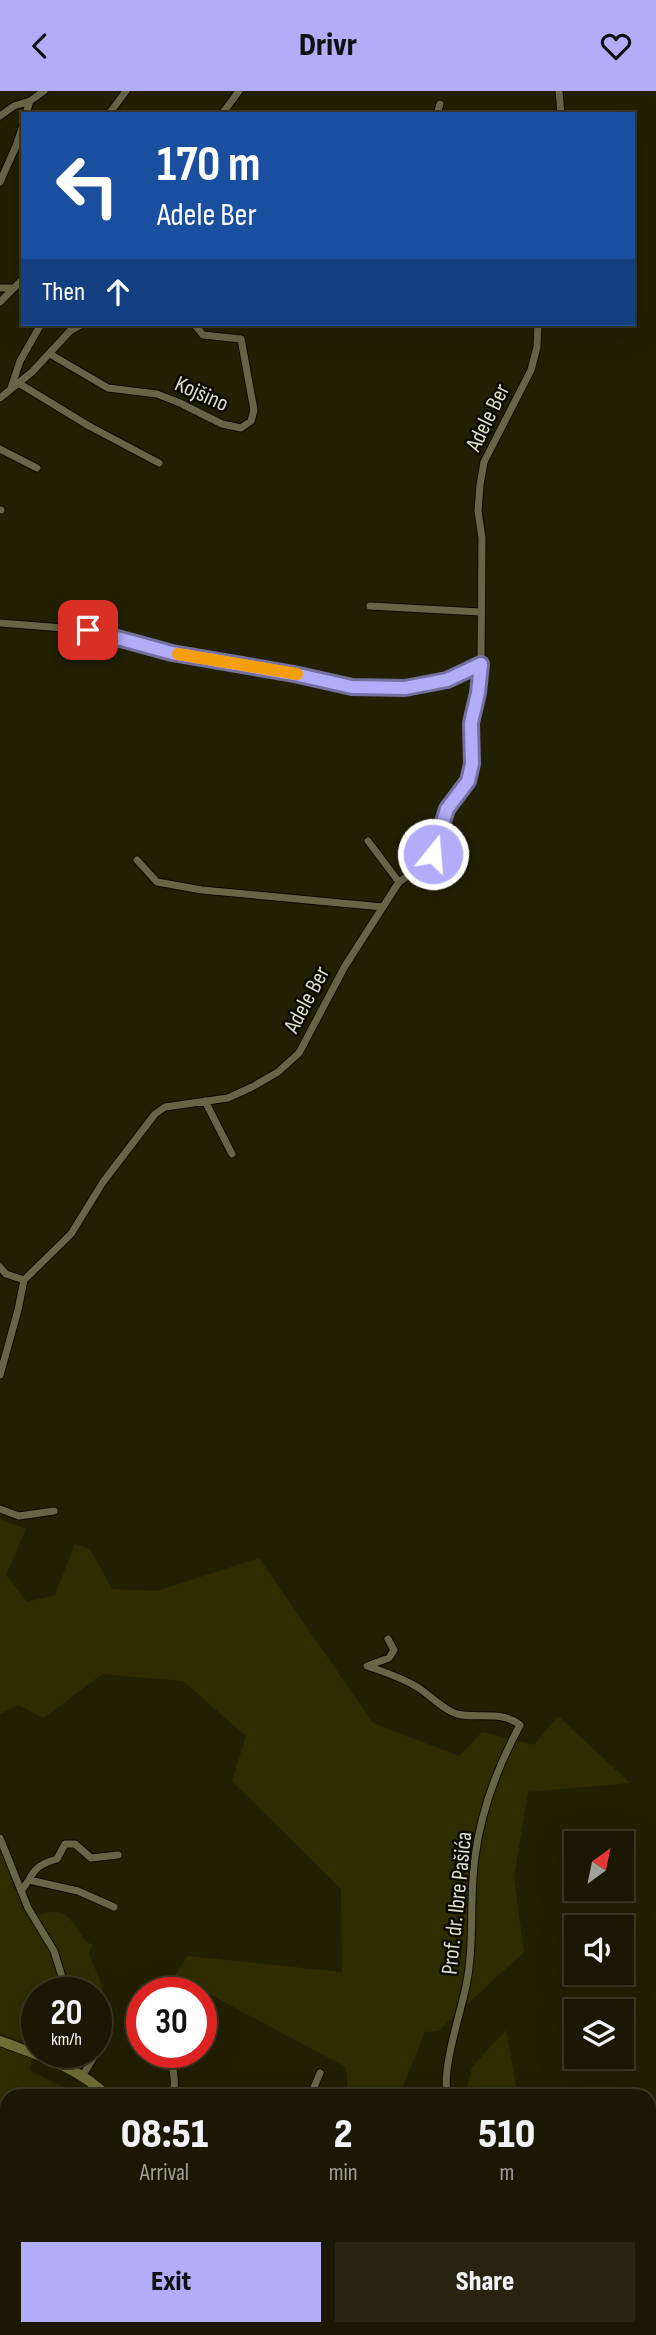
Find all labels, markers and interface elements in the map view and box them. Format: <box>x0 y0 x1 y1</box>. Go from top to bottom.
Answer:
text: Drivr <box>299 26 357 65</box>
icon: back <box>21 27 59 65</box>
icon: heart <box>597 27 635 65</box>
text: 170 m <box>157 136 261 195</box>
icon: left <box>42 140 133 231</box>
text: Adele Ber <box>157 196 257 235</box>
icon: ahead <box>99 273 137 311</box>
text: Then <box>42 277 85 308</box>
street label: Kojšino <box>171 370 233 418</box>
street label: Adele Ber <box>459 379 516 457</box>
pin <box>58 600 118 660</box>
icon: arrive <box>69 611 107 649</box>
position arrow <box>396 817 470 891</box>
street label: Adele Ber <box>277 961 336 1039</box>
street label: Prof. dr. Ibre Pašića <box>436 1830 478 1976</box>
north arrow <box>564 1831 634 1901</box>
map controls <box>564 1831 634 2069</box>
button: sound <box>564 1915 634 1985</box>
speed limit sign: 30 <box>126 1977 217 2068</box>
text: 20 <box>51 1992 83 2035</box>
button: layers <box>564 1999 634 2069</box>
text: km/h <box>51 2029 82 2050</box>
text: 08:51 <box>121 2109 208 2160</box>
text: 2 <box>334 2109 353 2160</box>
text: 510 <box>478 2109 535 2160</box>
text: Arrival <box>140 2159 189 2187</box>
text: min <box>329 2159 358 2187</box>
text: m <box>499 2159 514 2187</box>
button: Exit <box>21 2242 321 2322</box>
button: Share <box>335 2242 635 2322</box>

